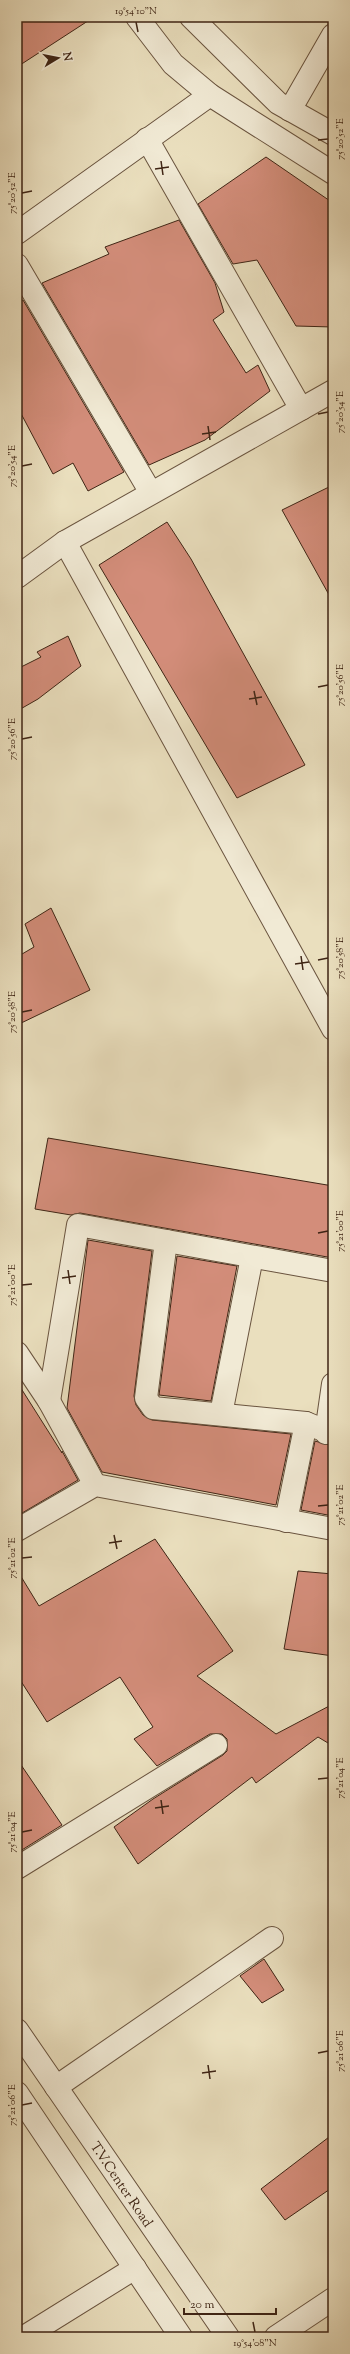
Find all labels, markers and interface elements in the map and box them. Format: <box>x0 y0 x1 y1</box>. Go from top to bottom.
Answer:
text: 19°54'10"N <box>115 4 157 19</box>
north arrow <box>38 38 78 78</box>
text: N <box>58 50 76 62</box>
text: 75°20'52"E <box>333 118 348 160</box>
text: 75°20'52"E <box>5 172 20 214</box>
text: 75°20'54"E <box>333 391 348 433</box>
text: 75°20'54"E <box>5 445 20 487</box>
text: 75°20'56"E <box>333 664 348 706</box>
text: 75°20'56"E <box>5 718 20 760</box>
text: 75°20'58"E <box>333 937 348 979</box>
text: 75°20'58"E <box>5 991 20 1033</box>
text: 75°21'00"E <box>333 1210 348 1252</box>
text: 75°21'00"E <box>5 1264 20 1306</box>
text: 75°21'02"E <box>333 1484 348 1526</box>
text: 75°21'02"E <box>5 1537 20 1579</box>
text: 75°21'04"E <box>333 1757 348 1799</box>
text: 75°21'04"E <box>5 1811 20 1853</box>
text: 75°21'06"E <box>333 2030 348 2072</box>
text: 75°21'06"E <box>5 2084 20 2126</box>
street label: T.V.Center Road <box>84 2138 156 2232</box>
scale bar <box>184 2290 276 2316</box>
text: 20 m <box>190 2296 215 2314</box>
text: 19°54'08"N <box>233 2336 277 2351</box>

